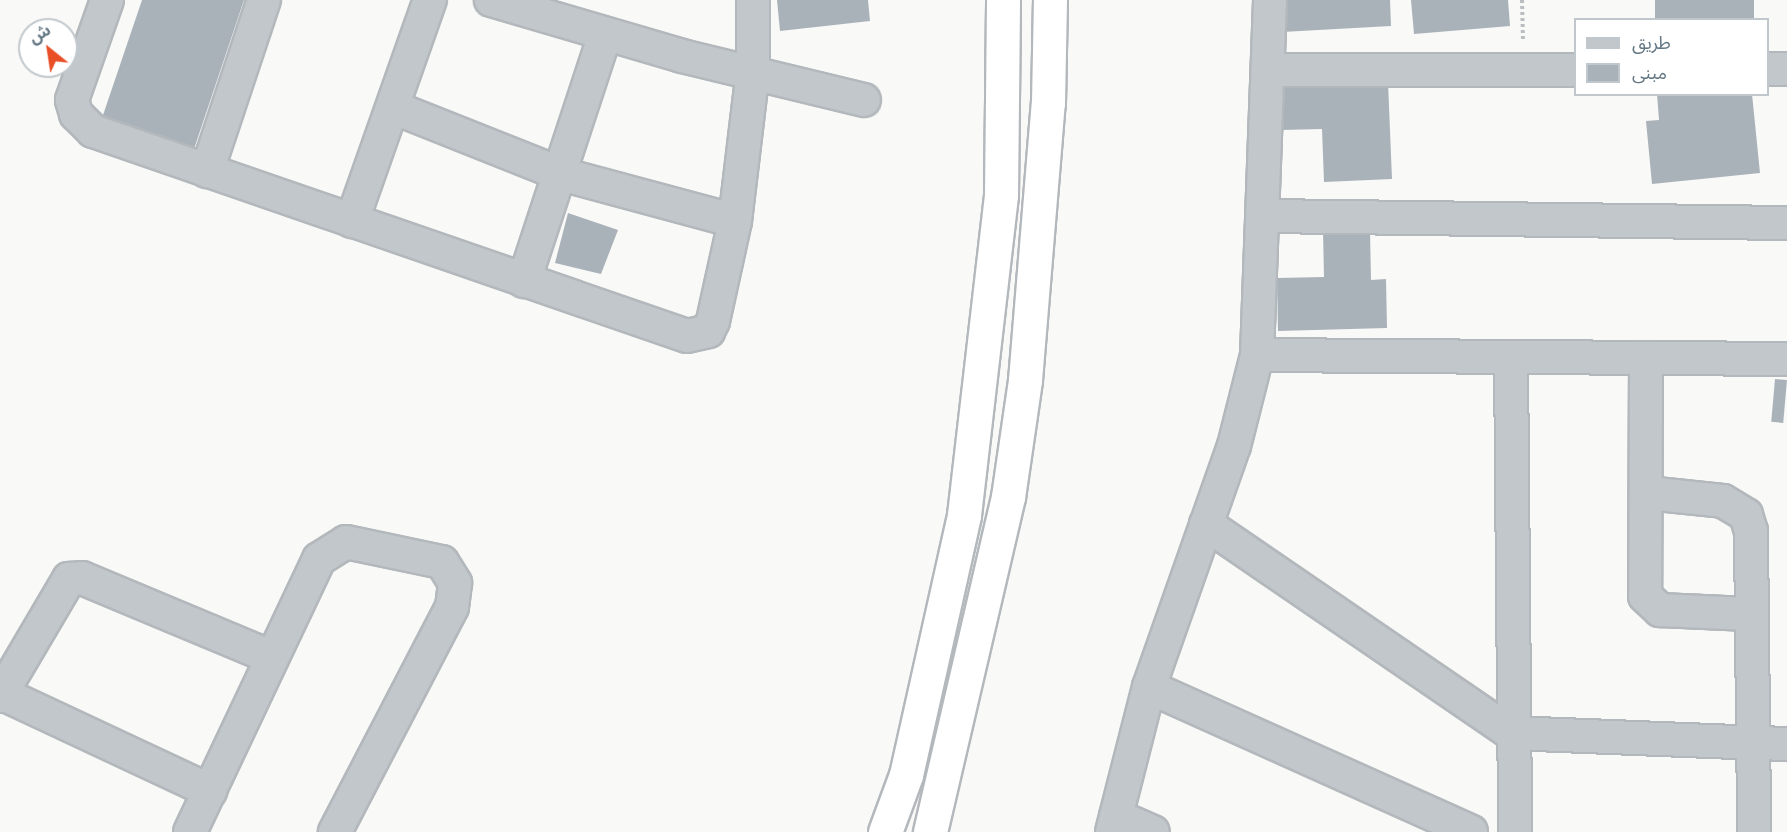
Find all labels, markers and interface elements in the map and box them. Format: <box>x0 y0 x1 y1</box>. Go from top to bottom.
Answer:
north arrow <box>18 18 78 78</box>
legend <box>1574 18 1769 96</box>
text: ش <box>26 20 54 48</box>
text: طريق <box>1632 32 1671 54</box>
text: مبنى <box>1632 62 1667 84</box>

